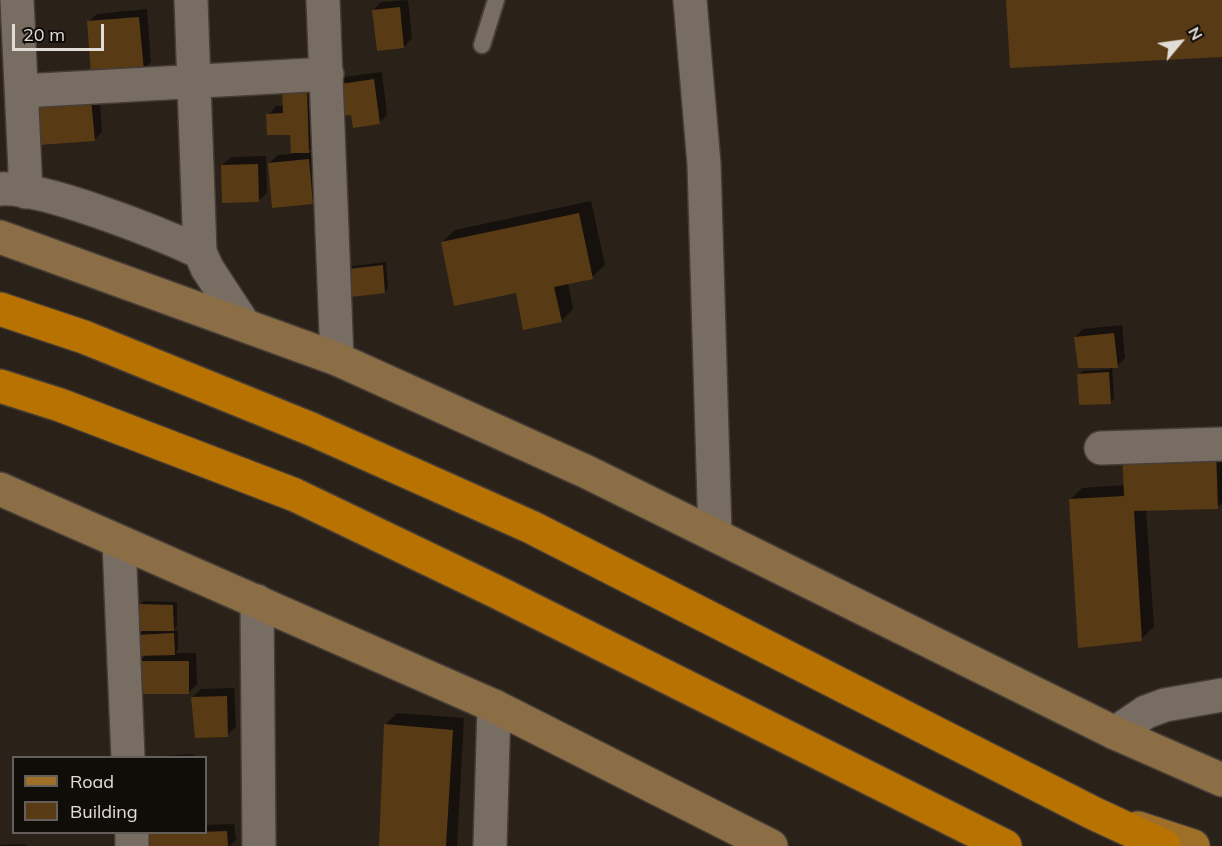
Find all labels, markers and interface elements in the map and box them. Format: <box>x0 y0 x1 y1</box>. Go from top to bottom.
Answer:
scale bar <box>15 12 106 50</box>
north arrow <box>1150 12 1210 72</box>
text: 20 m <box>23 23 65 46</box>
text: N <box>1184 23 1207 43</box>
legend <box>12 756 207 834</box>
text: Road <box>70 770 114 793</box>
text: Building <box>70 800 138 823</box>

